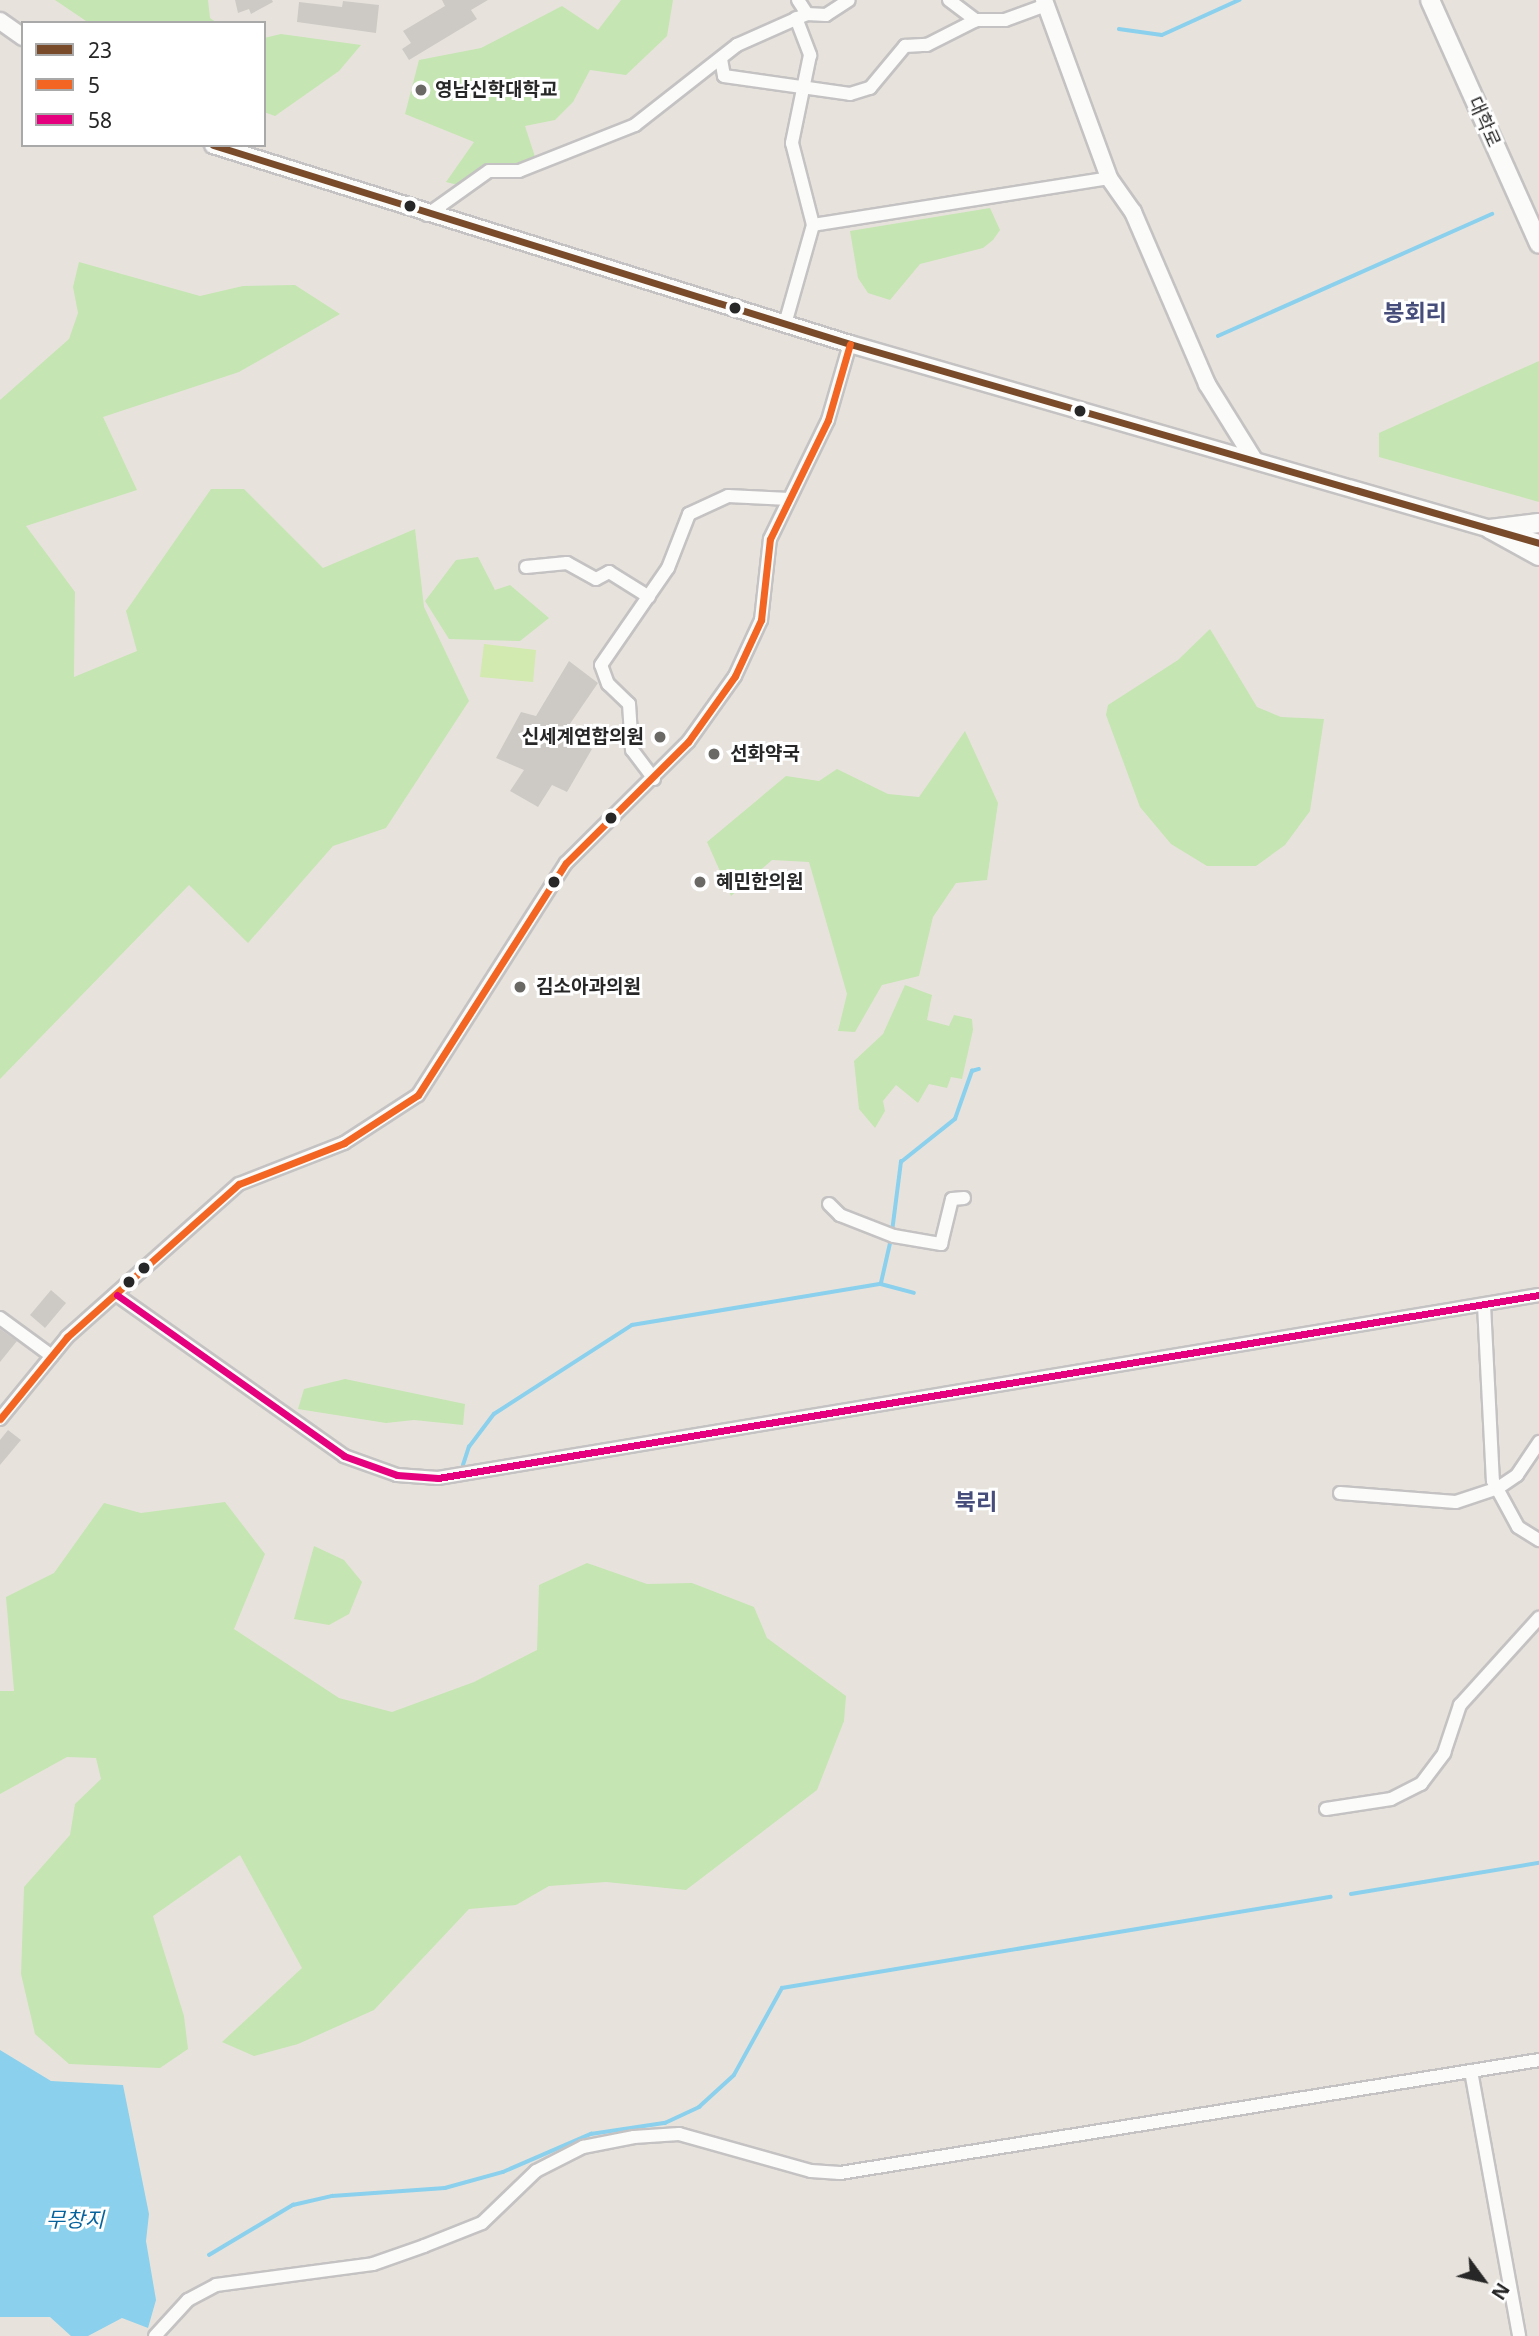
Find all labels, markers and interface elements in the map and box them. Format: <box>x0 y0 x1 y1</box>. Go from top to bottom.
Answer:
legend <box>21 21 266 147</box>
text: 23 <box>88 36 112 64</box>
text: 5 <box>88 71 100 99</box>
place label: 영남신학대학교 <box>435 79 557 101</box>
marker: 영남신학대학교 <box>413 82 429 98</box>
street label: 대학로 <box>1463 93 1505 151</box>
text: 58 <box>88 106 112 134</box>
unlabelled marker <box>403 199 417 213</box>
district label: 봉회리 <box>1383 298 1447 326</box>
unlabelled marker <box>728 301 742 315</box>
unlabelled marker <box>1073 404 1087 418</box>
place label: 신세계연합의원 <box>522 726 644 748</box>
marker: 신세계연합의원 <box>650 727 670 747</box>
place label: 선화약국 <box>730 743 800 765</box>
marker: 선화약국 <box>704 744 724 764</box>
unlabelled marker <box>604 811 618 825</box>
place label: 혜민한의원 <box>716 871 803 893</box>
marker: 혜민한의원 <box>690 872 710 892</box>
unlabelled marker <box>547 875 561 889</box>
place label: 김소아과의원 <box>536 976 641 998</box>
marker: 김소아과의원 <box>510 977 530 997</box>
unlabelled marker <box>137 1261 151 1275</box>
unlabelled marker <box>122 1275 136 1289</box>
district label: 북리 <box>955 1487 997 1515</box>
water label: 무창지 <box>46 2206 104 2232</box>
north arrow <box>1448 2245 1518 2315</box>
text: N <box>1486 2278 1516 2305</box>

